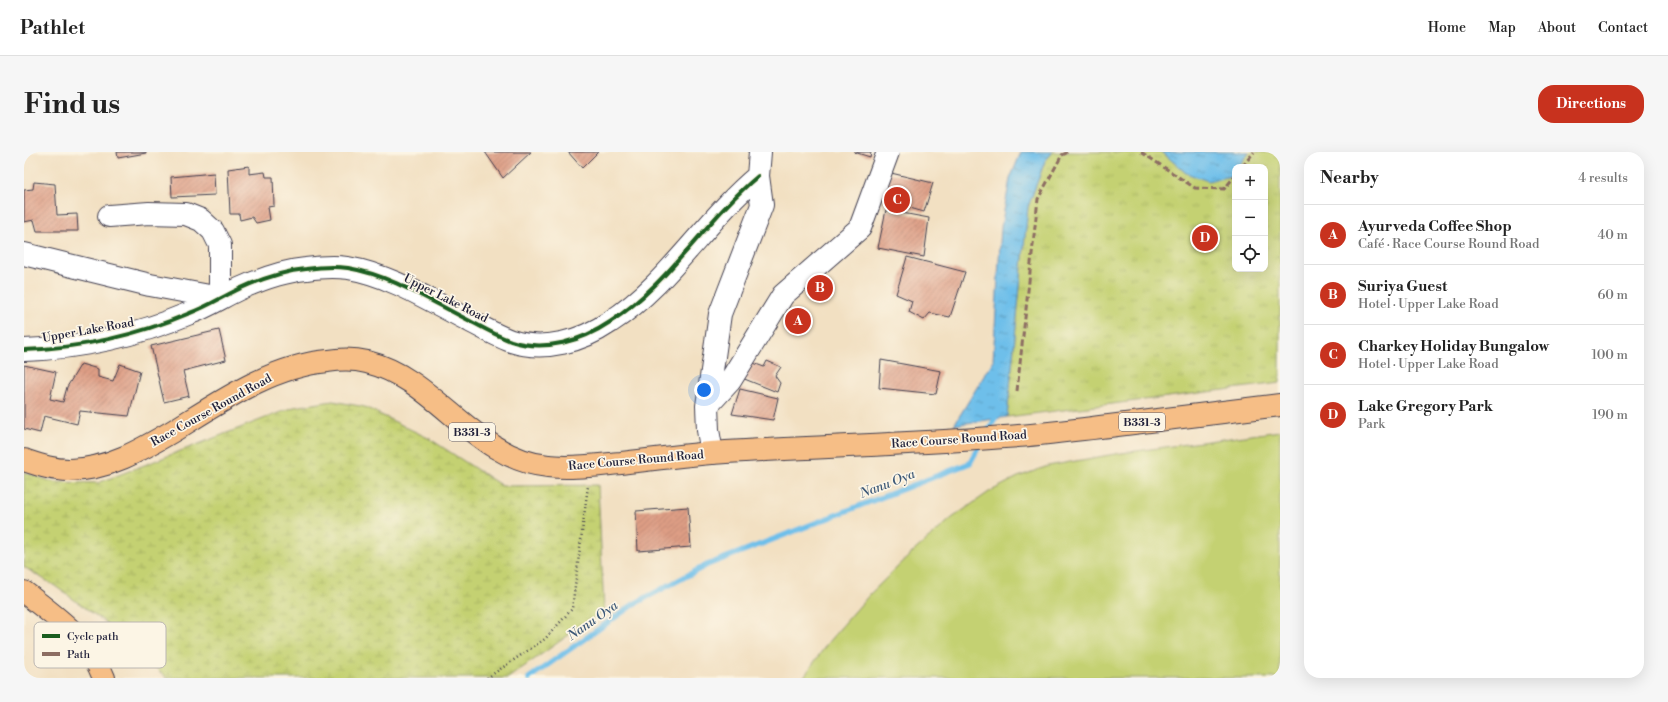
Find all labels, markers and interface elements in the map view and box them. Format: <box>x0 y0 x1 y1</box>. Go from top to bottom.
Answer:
text: Pathlet <box>20 16 85 40</box>
text: Home <box>1428 19 1466 37</box>
text: Map <box>1488 19 1516 37</box>
text: About <box>1538 19 1576 37</box>
text: Contact <box>1598 19 1648 37</box>
button: Directions <box>1538 85 1644 123</box>
text: Find us <box>24 87 120 122</box>
map controls <box>1232 164 1268 272</box>
button: + <box>1232 164 1268 200</box>
text: Nearby <box>1320 167 1379 189</box>
text: 4 results <box>1578 170 1628 186</box>
pin: C <box>884 185 910 215</box>
button: − <box>1232 200 1268 236</box>
text: Ayurveda Coffee Shop <box>1358 217 1512 236</box>
pin: D <box>1192 223 1218 253</box>
text: A <box>1328 227 1338 243</box>
text: 40 m <box>1598 227 1628 243</box>
button: locate <box>1232 236 1268 272</box>
text: Café · Race Course Round Road <box>1358 236 1539 252</box>
street label: Upper Lake Road <box>401 271 491 326</box>
pin: B <box>807 273 833 303</box>
text: Suriya Guest <box>1358 277 1447 296</box>
text: B <box>1328 287 1338 303</box>
text: 60 m <box>1597 287 1628 303</box>
text: Hotel · Upper Lake Road <box>1358 296 1499 312</box>
pin: A <box>785 306 811 336</box>
street label: Upper Lake Road <box>41 315 135 346</box>
text: Charkey Holiday Bungalow <box>1358 337 1549 356</box>
text: C <box>1328 347 1338 363</box>
text: 100 m <box>1592 347 1628 363</box>
text: Hotel · Upper Lake Road <box>1358 356 1499 372</box>
street label: Race Course Round Road <box>148 371 275 450</box>
your location <box>694 380 714 400</box>
text: Lake Gregory Park <box>1358 397 1493 416</box>
text: D <box>1328 407 1338 423</box>
text: 190 m <box>1592 407 1628 423</box>
road number: B331-3 <box>1119 413 1165 431</box>
text: Park <box>1358 416 1385 432</box>
road number: B331-3 <box>449 423 495 441</box>
street label: Race Course Round Road <box>891 427 1028 452</box>
street label: Race Course Round Road <box>568 447 705 474</box>
water label: Nanu Oya <box>857 466 918 502</box>
water label: Nanu Oya <box>563 597 622 645</box>
legend <box>34 622 166 668</box>
text: Cycle path <box>67 630 119 644</box>
text: Path <box>67 648 91 662</box>

